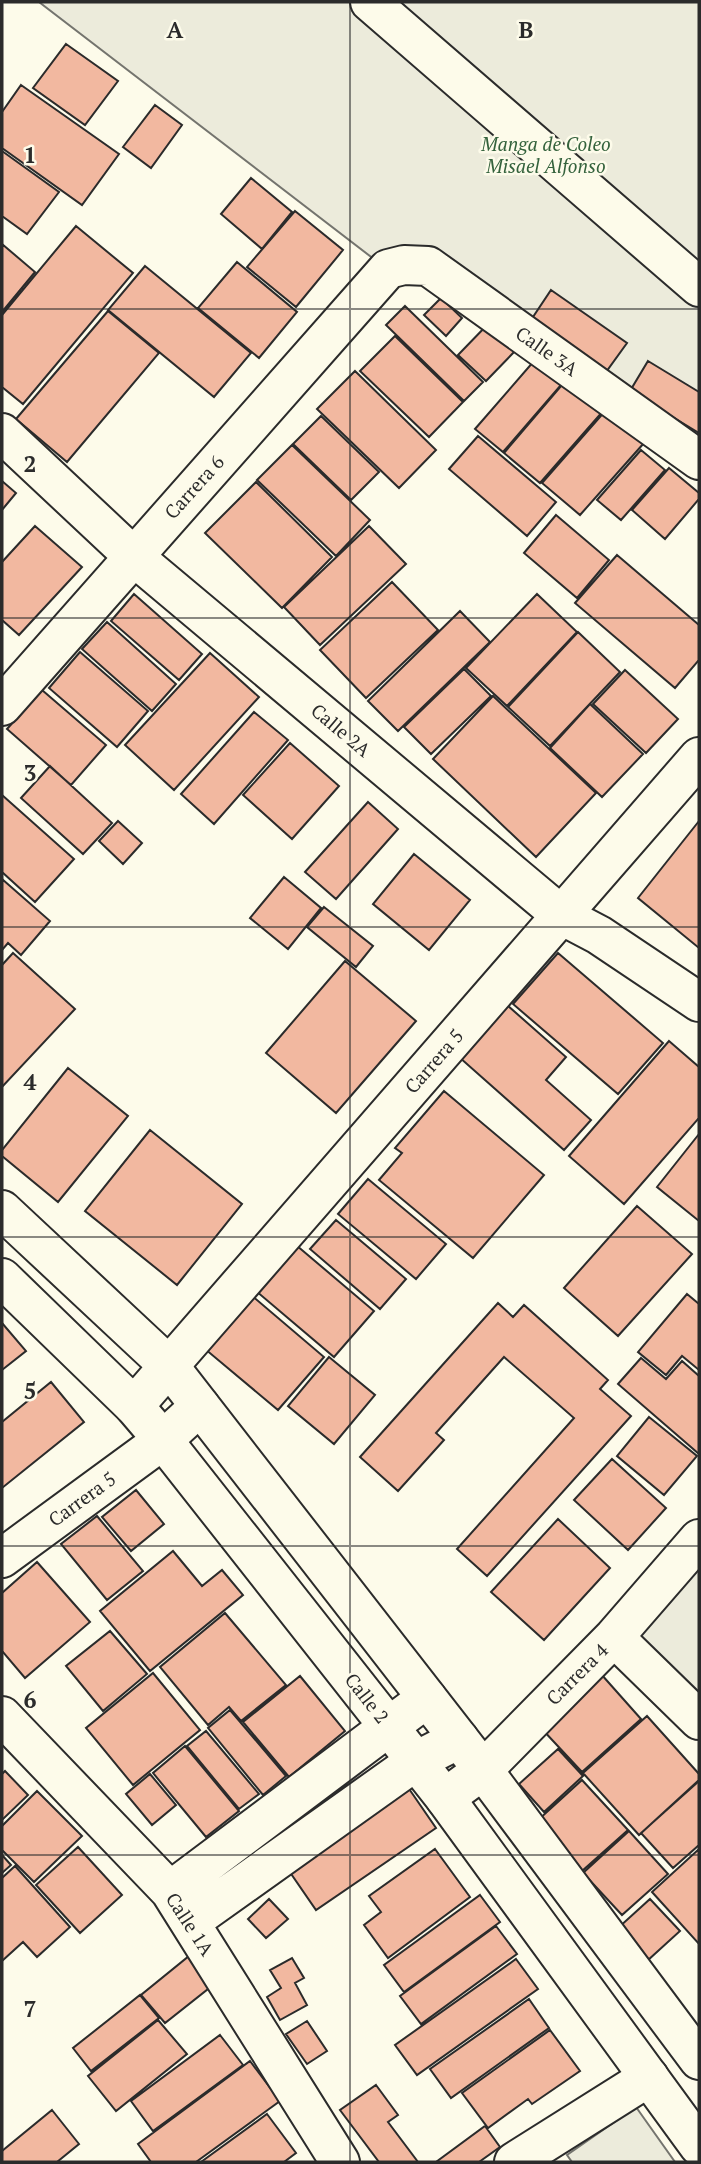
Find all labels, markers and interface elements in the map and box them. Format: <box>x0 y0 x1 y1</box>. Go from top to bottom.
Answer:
text: A <box>167 14 184 45</box>
text: B <box>519 14 534 45</box>
park label: Manga de Coleo Misael Alfonso <box>480 131 611 178</box>
text: 1 <box>24 139 37 170</box>
street label: Calle 3A <box>511 320 583 381</box>
text: 2 <box>24 448 37 479</box>
street label: Carrera 6 <box>158 449 229 524</box>
street label: Calle 2A <box>306 697 376 762</box>
text: 3 <box>24 757 37 788</box>
street label: Carrera 5 <box>399 1023 469 1098</box>
text: 4 <box>24 1066 37 1097</box>
text: 5 <box>24 1375 37 1406</box>
street label: Carrera 5 <box>43 1466 120 1532</box>
street label: Carrera 4 <box>540 1637 614 1710</box>
street label: Calle 2 <box>340 1667 395 1728</box>
text: 6 <box>24 1684 37 1715</box>
street label: Calle 1A <box>161 1887 220 1960</box>
text: 7 <box>24 1993 37 2024</box>

